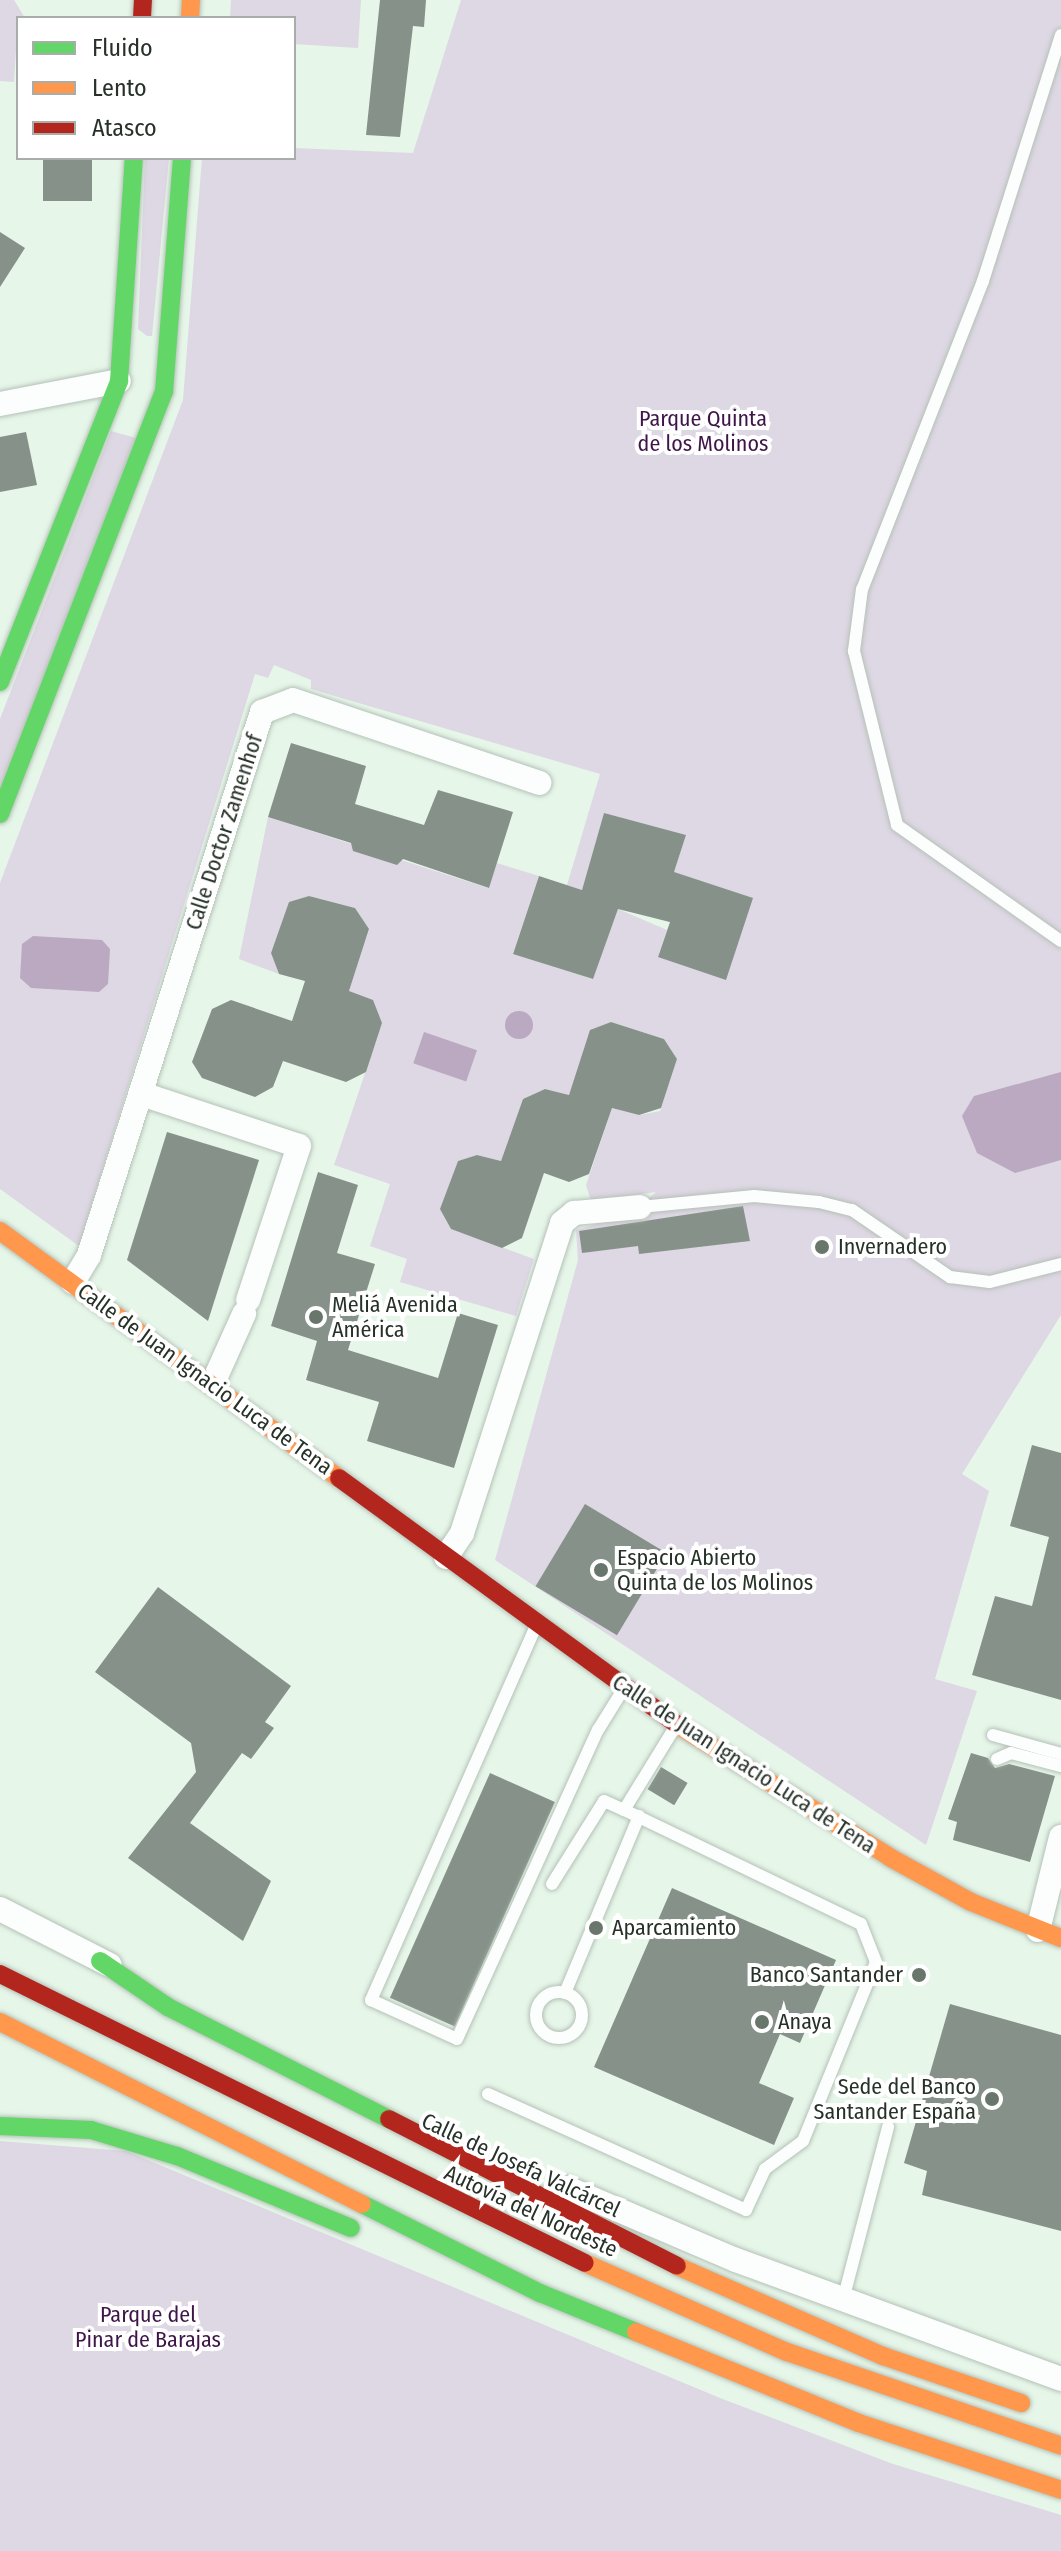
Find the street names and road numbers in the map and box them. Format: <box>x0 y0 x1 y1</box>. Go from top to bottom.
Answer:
street label: Calle Doctor Zamenhof <box>180 731 268 933</box>
street label: Calle de Juan Ignacio Luca de Tena <box>73 1278 337 1480</box>
street label: Calle de Juan Ignacio Luca de Tena <box>608 1669 880 1859</box>
street label: Calle de Josefa Valcárcel <box>417 2107 625 2223</box>
street label: Autovía del Nordeste <box>440 2159 622 2263</box>

